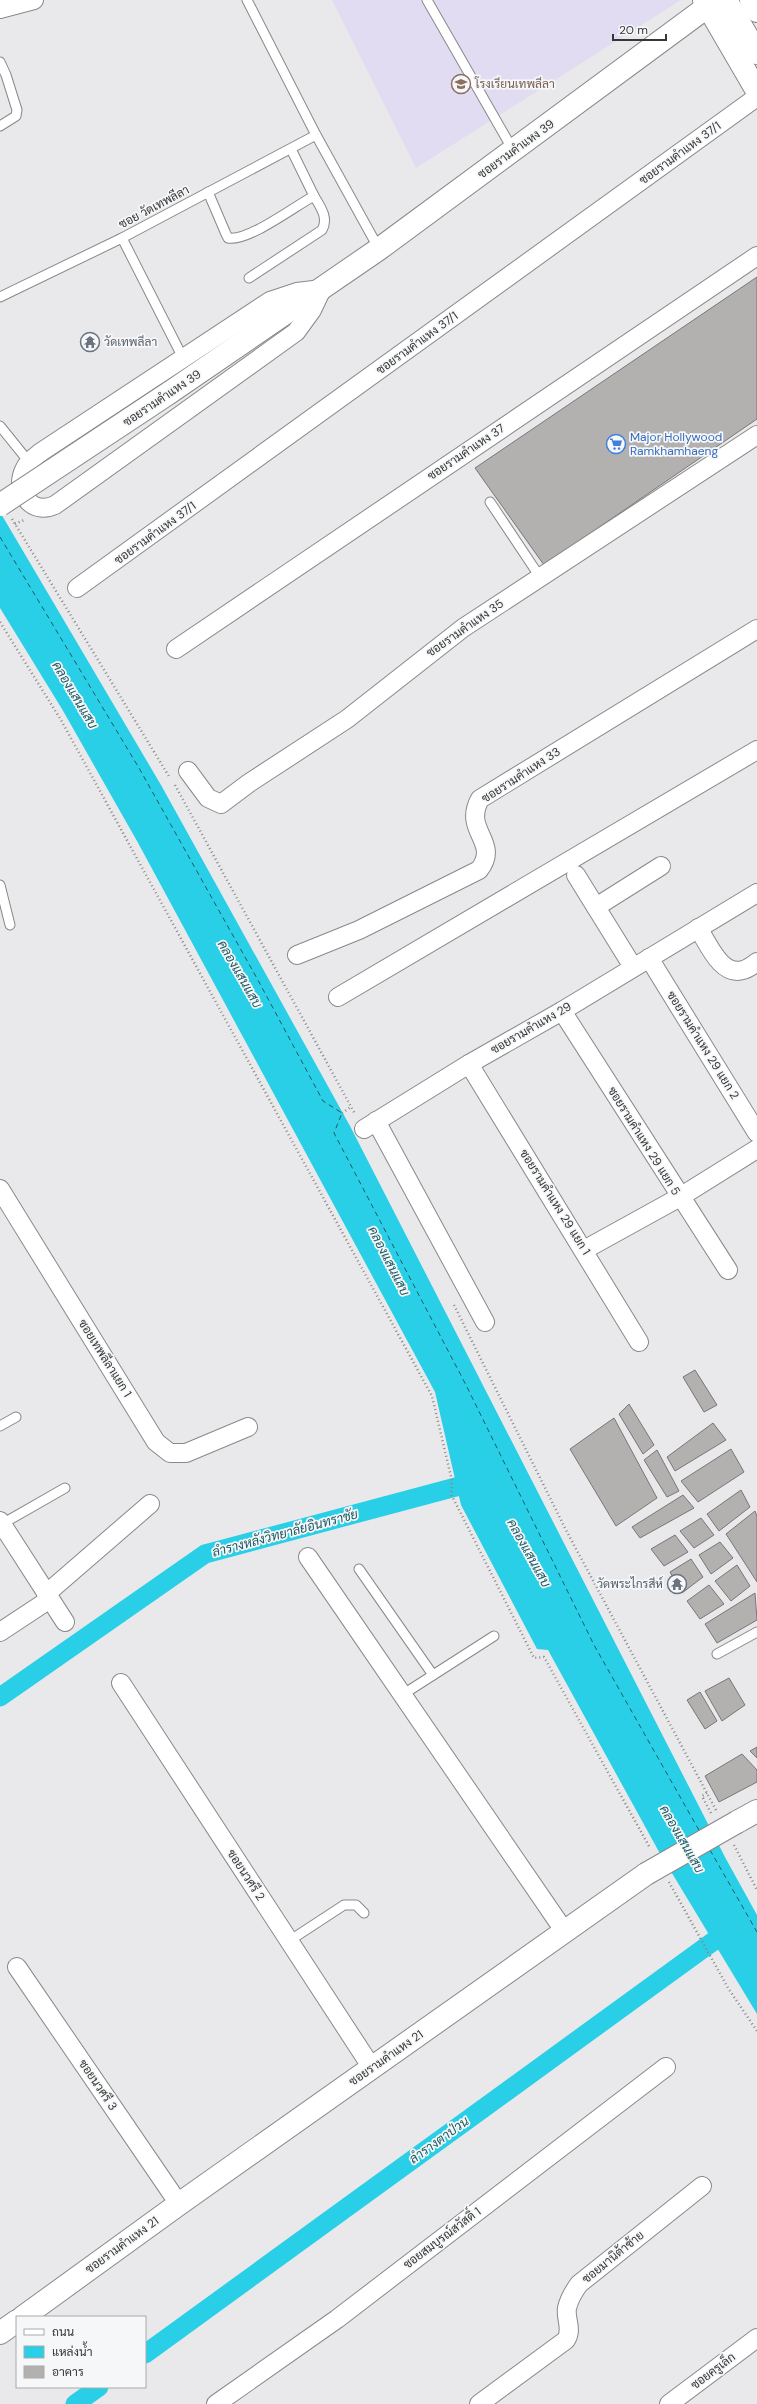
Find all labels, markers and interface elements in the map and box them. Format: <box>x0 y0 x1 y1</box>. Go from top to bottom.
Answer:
scale bar <box>613 16 666 42</box>
text: 20 m <box>619 22 648 38</box>
school or university icon: โรงเรียนเทพลีลา <box>450 73 472 95</box>
place label: โรงเรียนเทพลีลา <box>474 76 555 92</box>
street label: ซอยรามคำแหง 39 <box>475 116 557 182</box>
street label: ซอยรามคำแหง 37/1 <box>636 118 724 188</box>
street label: ซอย วัดเทพลีลา <box>116 182 192 232</box>
street label: ซอยรามคำแหง 37/1 <box>373 308 461 378</box>
temple icon: วัดเทพลีลา <box>79 331 101 353</box>
place label: วัดเทพลีลา <box>104 334 157 350</box>
street label: ซอยรามคำแหง 39 <box>120 366 204 430</box>
street label: ซอยรามคำแหง 37 <box>424 420 508 484</box>
place label: Major Hollywood Ramkhamhaeng <box>630 429 722 459</box>
supermarket icon: Major Hollywood Ramkhamhaeng <box>605 433 627 455</box>
street label: ซอยรามคำแหง 37/1 <box>111 498 199 568</box>
street label: ซอยรามคำแหง 35 <box>423 595 507 661</box>
water label: คลองแสนแสบ <box>48 658 102 732</box>
street label: ซอยรามคำแหง 33 <box>479 744 563 806</box>
water label: คลองแสนแสบ <box>214 937 267 1012</box>
street label: ซอยรามคำแหง 29 แยก 2 <box>663 988 743 1102</box>
street label: ซอยรามคำแหง 29 <box>488 998 574 1058</box>
street label: ซอยรามคำแหง 29 แยก 5 <box>604 1084 684 1198</box>
street label: ซอยรามคำแหง 29 แยก 1 <box>516 1146 594 1258</box>
water label: คลองแสนแสบ <box>364 1223 414 1299</box>
street label: ซอยเทพลีลาแยก 1 <box>75 1316 135 1400</box>
water label: ลำรางหลังวิทยาลัยอินทราชัย <box>210 1505 360 1561</box>
water label: คลองแสนแสบ <box>503 1516 555 1591</box>
temple icon: วัดพระไกรสีห์ <box>666 1573 688 1595</box>
place label: วัดพระไกรสีห์ <box>597 1576 663 1592</box>
water label: คลองแสนแสบ <box>656 1802 709 1877</box>
street label: ซอยนวศรี 2 <box>223 1846 269 1904</box>
street label: ซอยรามคำแหง 21 <box>346 2026 426 2090</box>
street label: ซอยนวศรี 3 <box>75 2056 121 2114</box>
water label: ลำรางตาป่วน <box>406 2112 473 2167</box>
street label: ซอยสมบูรณ์สวัสดิ์ 1 <box>398 2201 484 2272</box>
street label: ซอยรามคำแหง 21 <box>82 2213 162 2277</box>
street label: ซอยมานิต้าซ้าย <box>579 2227 647 2287</box>
legend <box>16 2316 146 2388</box>
text: ถนน <box>52 2324 75 2340</box>
text: แหล่งน้ำ <box>52 2341 92 2360</box>
street label: ซอยครูเล็ก <box>687 2348 739 2393</box>
text: อาคาร <box>52 2364 84 2380</box>

